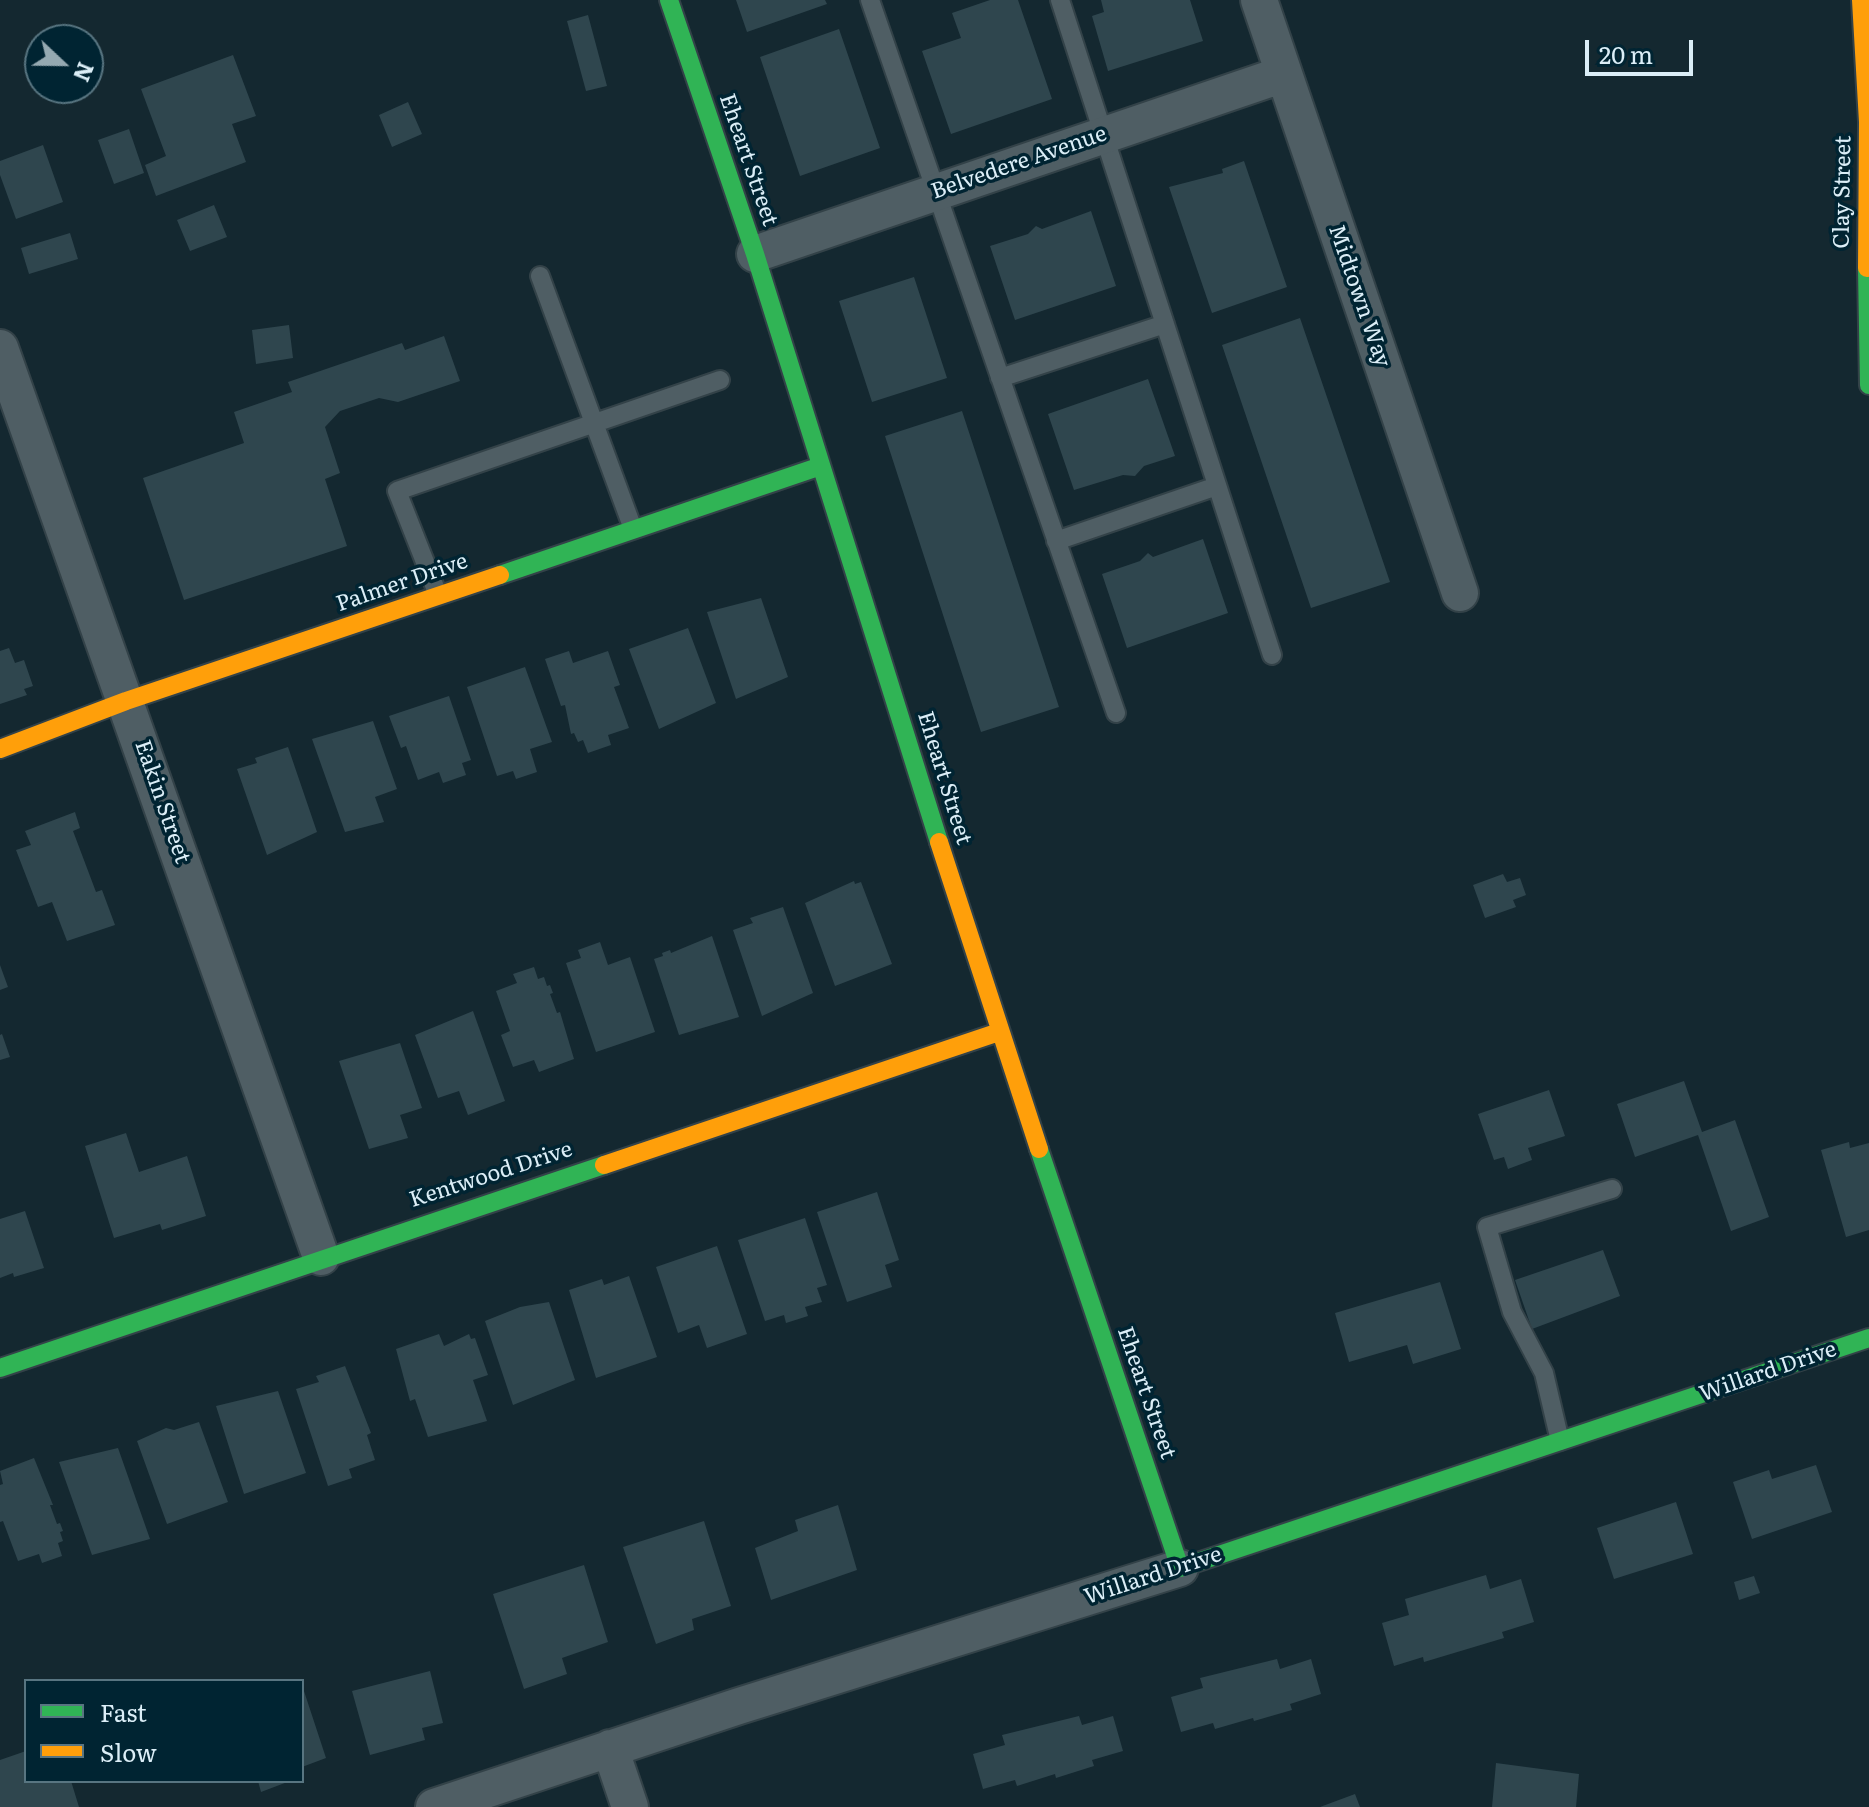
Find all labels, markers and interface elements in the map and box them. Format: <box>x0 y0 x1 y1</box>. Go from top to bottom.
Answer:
north arrow <box>24 24 104 104</box>
scale bar <box>1589 24 1697 74</box>
text: 20 m <box>1599 36 1653 71</box>
text: N <box>66 58 104 87</box>
street label: Eheart Street <box>713 90 783 230</box>
street label: Belvedere Avenue <box>928 121 1110 205</box>
street label: Clay Street <box>1829 135 1857 249</box>
street label: Midtown Way <box>1322 221 1396 371</box>
street label: Palmer Drive <box>333 548 471 618</box>
street label: Eheart Street <box>911 708 977 848</box>
street label: Eakin Street <box>129 737 195 867</box>
street label: Kentwood Drive <box>406 1136 576 1214</box>
street label: Eheart Street <box>1111 1323 1181 1463</box>
street label: Willard Drive <box>1696 1336 1840 1408</box>
street label: Willard Drive <box>1081 1541 1225 1611</box>
legend <box>24 1679 304 1783</box>
text: Fast <box>100 1694 147 1729</box>
text: Slow <box>100 1734 157 1769</box>

